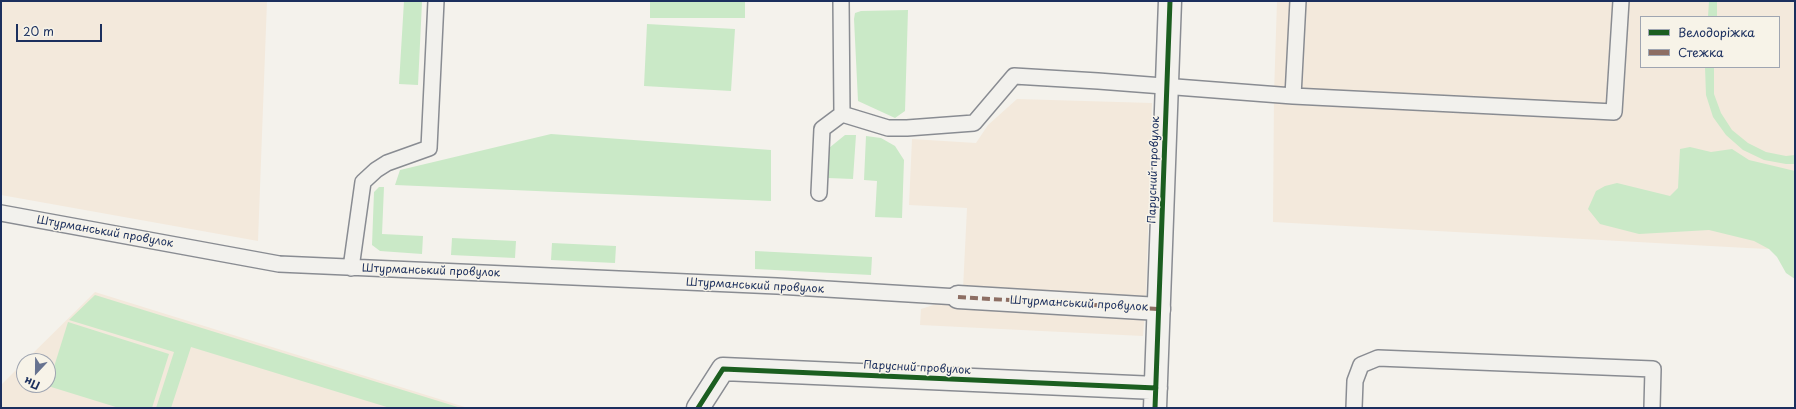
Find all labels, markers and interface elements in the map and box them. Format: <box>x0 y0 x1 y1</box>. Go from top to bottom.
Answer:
scale bar <box>18 16 104 42</box>
legend <box>1640 16 1780 68</box>
text: 20 m <box>23 22 54 40</box>
text: Велодоріжка <box>1678 23 1755 41</box>
text: Стежка <box>1678 43 1723 61</box>
street label: Парусний провулок <box>1146 116 1162 224</box>
street label: Штурманський провулок <box>36 213 174 251</box>
street label: Штурманський провулок <box>362 262 500 280</box>
street label: Штурманський провулок <box>686 276 824 296</box>
street label: Штурманський провулок <box>1010 294 1148 314</box>
north arrow <box>16 353 56 393</box>
street label: Парусний провулок <box>863 359 971 377</box>
text: Пн <box>21 373 42 395</box>

